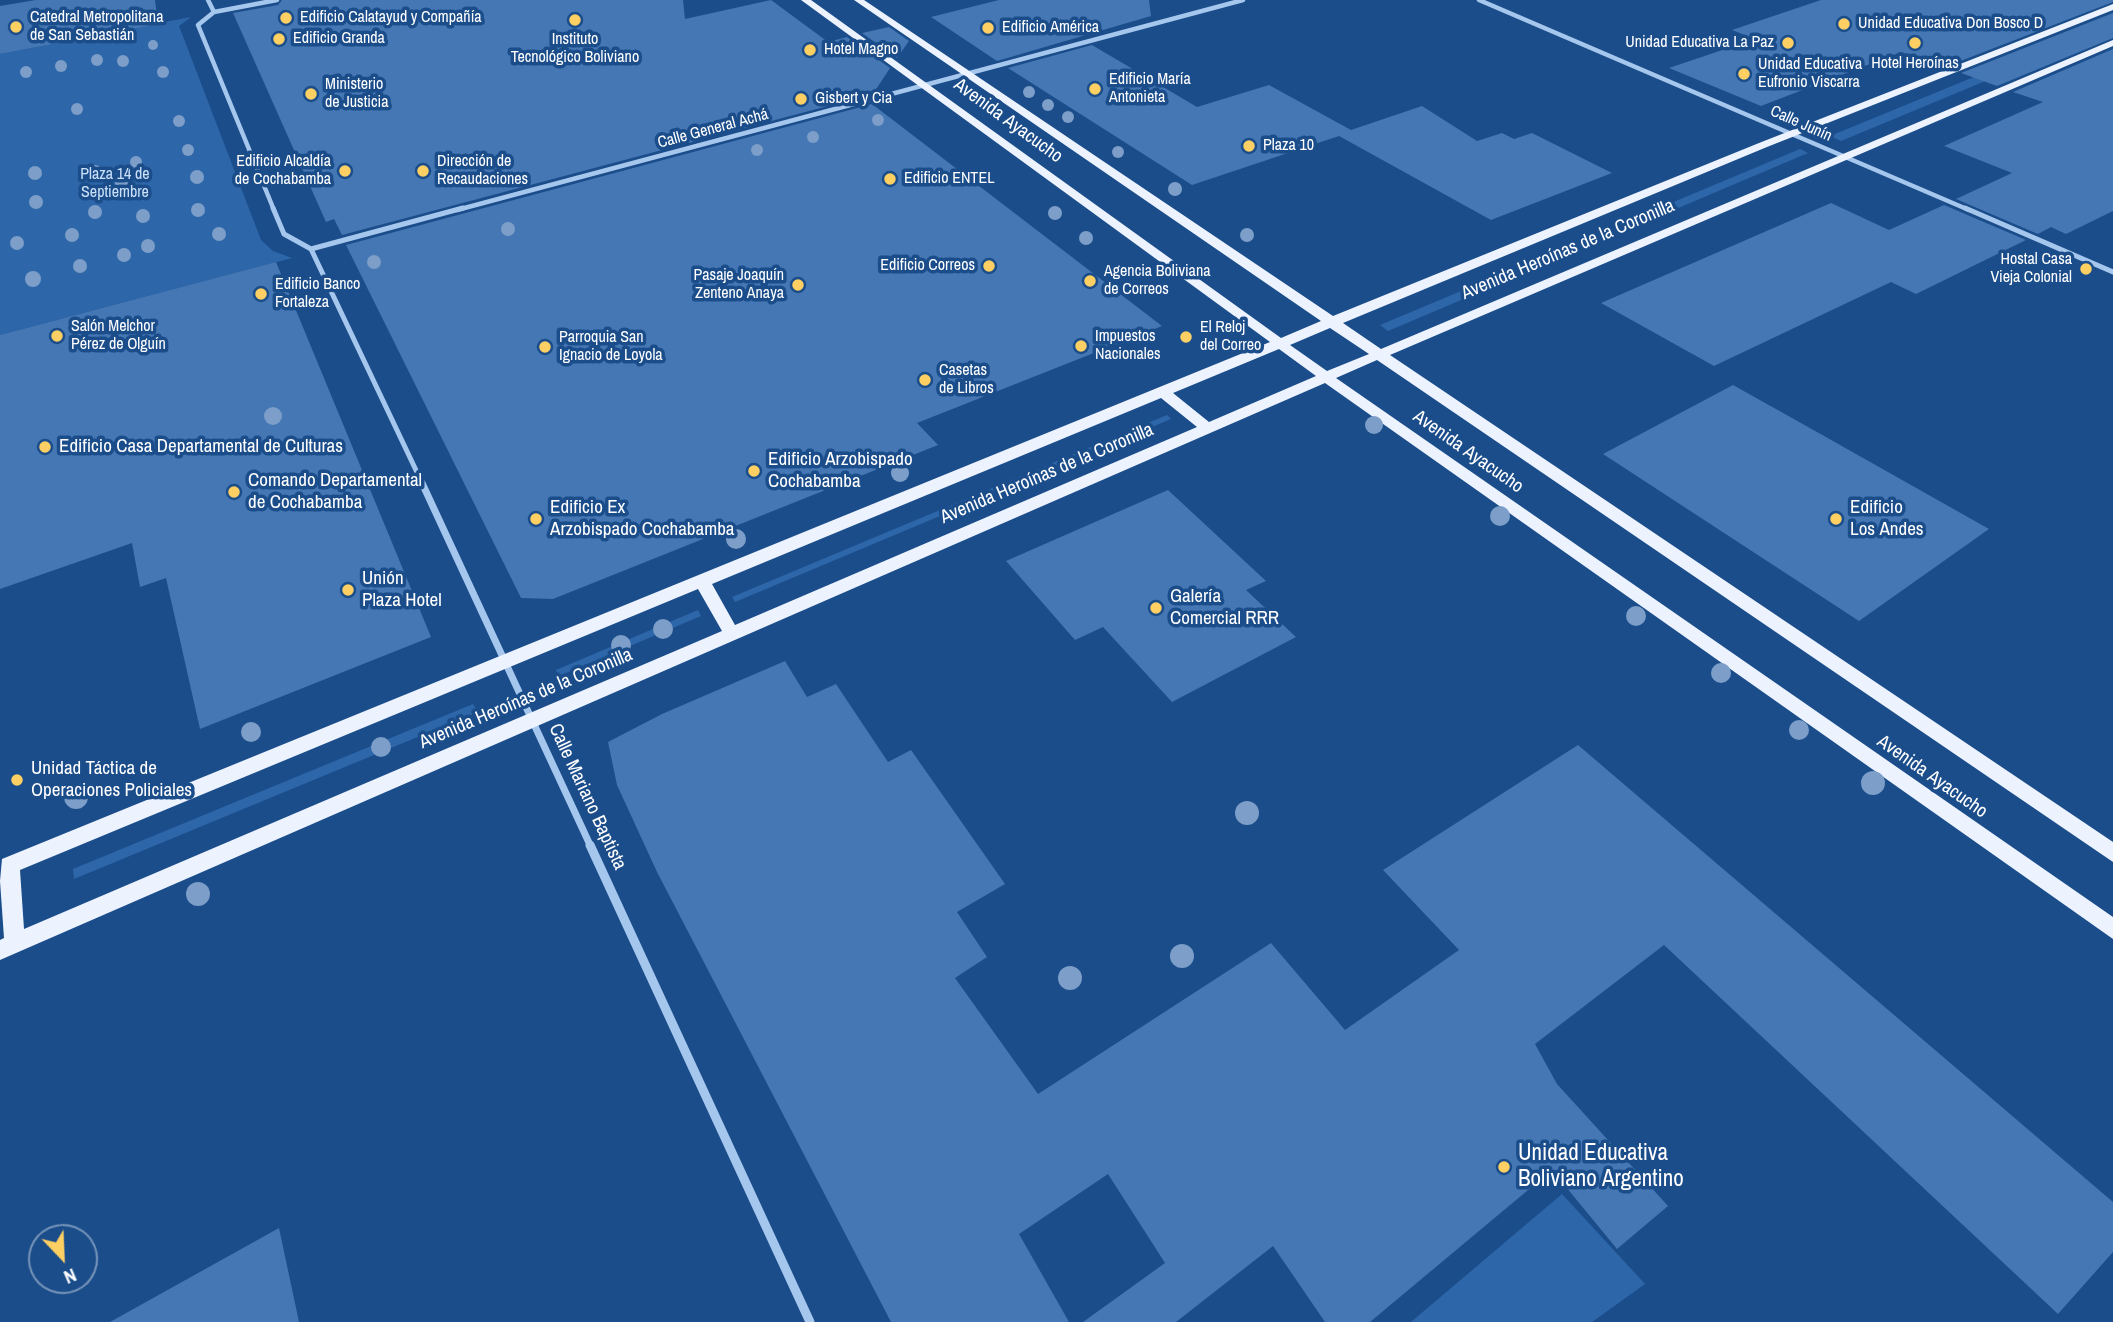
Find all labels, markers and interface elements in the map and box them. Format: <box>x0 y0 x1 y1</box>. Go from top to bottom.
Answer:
place label: Catedral Metropolitana de San Sebastián <box>30 8 163 46</box>
place label: Edificio Calatayud y Compañía <box>300 8 482 28</box>
marker: Edificio Calatayud y Compañía <box>278 10 294 26</box>
marker: Instituto Tecnológico Boliviano <box>567 12 583 28</box>
place label: Unidad Educativa Don Bosco D <box>1858 14 2043 34</box>
marker: Unidad Educativa Don Bosco D <box>1836 16 1852 32</box>
place label: Edificio América <box>1002 18 1099 38</box>
marker: Catedral Metropolitana de San Sebastián <box>8 19 24 35</box>
marker: Edificio América <box>980 20 996 36</box>
place label: Edificio Granda <box>293 29 385 49</box>
place label: Instituto Tecnológico Boliviano <box>511 30 639 68</box>
marker: Edificio Granda <box>271 31 287 47</box>
place label: Unidad Educativa La Paz <box>1625 33 1774 53</box>
marker: Unidad Educativa La Paz <box>1780 35 1796 51</box>
marker: Hotel Heroínas <box>1907 35 1923 51</box>
place label: Hotel Magno <box>824 40 898 60</box>
marker: Hotel Magno <box>802 42 818 58</box>
place label: Hotel Heroínas <box>1871 54 1959 74</box>
place label: Unidad Educativa Eufronio Viscarra <box>1758 55 1862 93</box>
marker: Unidad Educativa Eufronio Viscarra <box>1736 66 1752 82</box>
place label: Edificio María Antonieta <box>1109 70 1191 108</box>
street label: Avenida Ayacucho <box>949 74 1067 168</box>
place label: Ministerio de Justicia <box>325 75 388 113</box>
marker: Edificio María Antonieta <box>1087 81 1103 97</box>
marker: Ministerio de Justicia <box>303 86 319 102</box>
place label: Gisbert y Cia <box>815 89 892 109</box>
marker: Gisbert y Cia <box>793 91 809 107</box>
street label: Calle Junín <box>1767 102 1835 146</box>
street label: Calle General Achá <box>656 105 770 153</box>
place label: Plaza 10 <box>1263 136 1314 156</box>
marker: Plaza 10 <box>1241 138 1257 154</box>
place label: Edificio Alcaldía de Cochabamba <box>235 152 331 190</box>
place label: Dirección de Recaudaciones <box>437 152 528 190</box>
marker: Edificio Alcaldía de Cochabamba <box>337 163 353 179</box>
marker: Dirección de Recaudaciones <box>415 163 431 179</box>
park label: Plaza 14 de Septiembre <box>80 165 150 203</box>
place label: Edificio ENTEL <box>904 169 994 189</box>
marker: Edificio ENTEL <box>882 171 898 187</box>
street label: Avenida Heroínas de la Coronilla <box>1458 195 1678 305</box>
place label: Hostal Casa Vieja Colonial <box>1991 250 2072 288</box>
place label: Edificio Correos <box>880 256 975 276</box>
marker: Edificio Correos <box>981 258 997 274</box>
marker: Hostal Casa Vieja Colonial <box>2078 261 2094 277</box>
place label: Agencia Boliviana de Correos <box>1104 262 1210 300</box>
place label: Pasaje Joaquín Zenteno Anaya <box>694 266 784 304</box>
marker: Agencia Boliviana de Correos <box>1082 273 1098 289</box>
place label: Edificio Banco Fortaleza <box>275 275 360 313</box>
marker: Pasaje Joaquín Zenteno Anaya <box>790 277 806 293</box>
marker: Edificio Banco Fortaleza <box>253 286 269 302</box>
place label: Salón Melchor Pérez de Olguín <box>71 317 166 355</box>
place label: El Reloj del Correo <box>1200 318 1261 356</box>
place label: Impuestos Nacionales <box>1095 327 1161 365</box>
marker: Salón Melchor Pérez de Olguín <box>49 328 65 344</box>
place label: Parroquia San Ignacio de Loyola <box>559 328 663 366</box>
marker: El Reloj del Correo <box>1178 329 1194 345</box>
marker: Impuestos Nacionales <box>1073 338 1089 354</box>
marker: Parroquia San Ignacio de Loyola <box>537 339 553 355</box>
place label: Casetas de Libros <box>939 361 994 399</box>
marker: Casetas de Libros <box>917 372 933 388</box>
street label: Avenida Ayacucho <box>1408 406 1528 498</box>
street label: Avenida Heroínas de la Coronilla <box>937 419 1157 529</box>
place label: Edificio Casa Departamental de Culturas <box>59 436 343 458</box>
marker: Edificio Casa Departamental de Culturas <box>37 439 53 455</box>
place label: Edificio Arzobispado Cochabamba <box>768 449 913 493</box>
marker: Edificio Arzobispado Cochabamba <box>746 463 762 479</box>
place label: Comando Departamental de Cochabamba <box>248 470 422 514</box>
marker: Comando Departamental de Cochabamba <box>226 484 242 500</box>
place label: Edificio Ex Arzobispado Cochabamba <box>550 497 734 541</box>
place label: Edificio Los Andes <box>1850 497 1924 541</box>
marker: Edificio Ex Arzobispado Cochabamba <box>528 511 544 527</box>
marker: Edificio Los Andes <box>1828 511 1844 527</box>
place label: Unión Plaza Hotel <box>362 568 442 612</box>
marker: Unión Plaza Hotel <box>340 582 356 598</box>
place label: Galería Comercial RRR <box>1170 586 1279 630</box>
marker: Galería Comercial RRR <box>1148 600 1164 616</box>
street label: Avenida Heroínas de la Coronilla <box>416 644 636 754</box>
street label: Calle Mariano Baptista <box>543 720 631 874</box>
street label: Avenida Ayacucho <box>1872 731 1992 823</box>
place label: Unidad Táctica de Operaciones Policiales <box>31 758 192 802</box>
marker: Unidad Táctica de Operaciones Policiales <box>9 772 25 788</box>
place label: Unidad Educativa Boliviano Argentino <box>1518 1140 1684 1194</box>
marker: Unidad Educativa Boliviano Argentino <box>1496 1159 1512 1175</box>
north arrow <box>28 1224 98 1294</box>
text: N <box>60 1262 81 1291</box>

